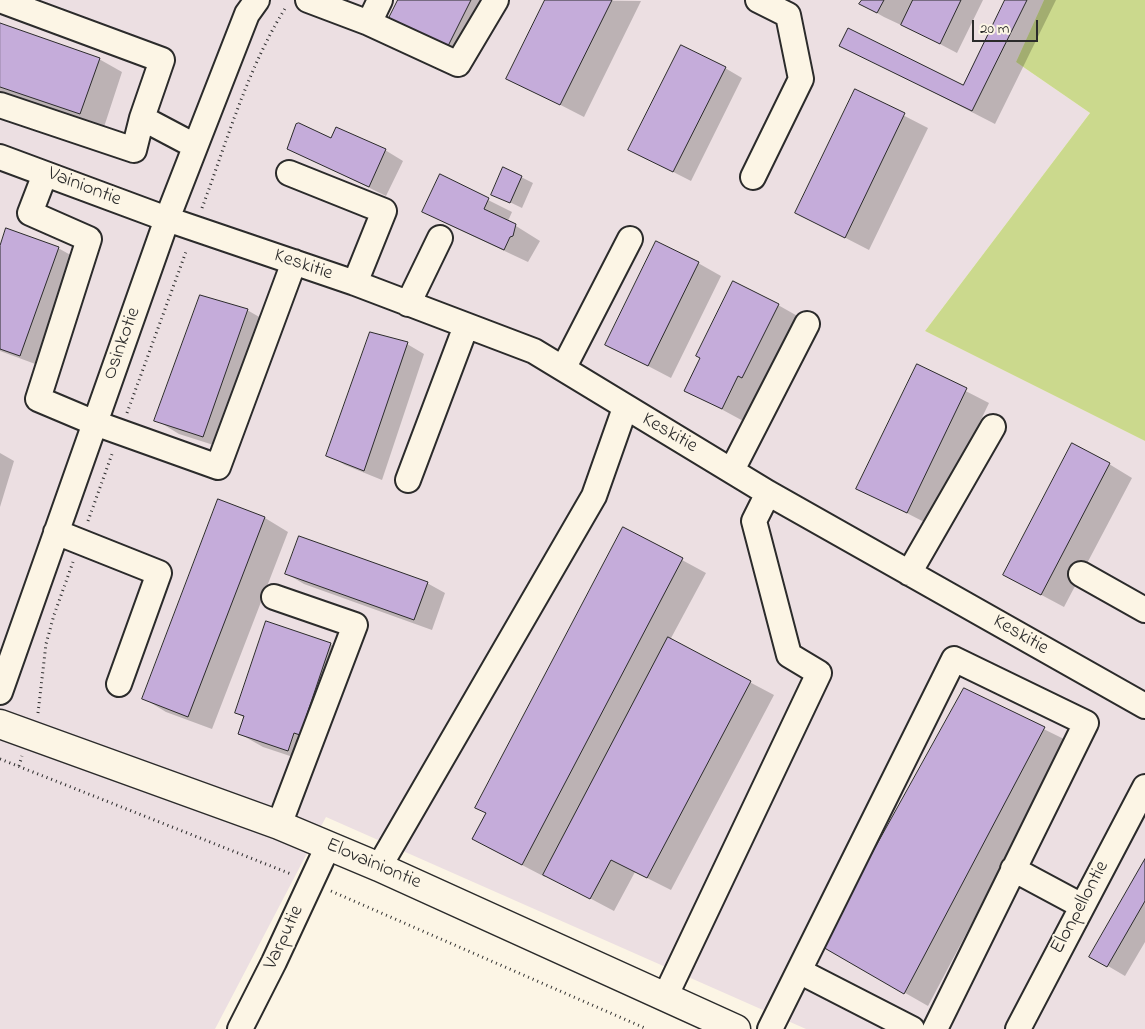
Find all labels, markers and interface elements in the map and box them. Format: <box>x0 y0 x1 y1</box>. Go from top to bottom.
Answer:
scale bar <box>975 10 1041 42</box>
text: 20 m <box>980 18 1009 40</box>
street label: Vainiontie <box>44 163 124 213</box>
street label: Keskitie <box>271 245 335 287</box>
street label: Osinkotie <box>99 305 147 383</box>
street label: Keskitie <box>637 408 701 460</box>
street label: Keskitie <box>988 610 1052 662</box>
street label: Elovainiontie <box>322 834 424 896</box>
street label: Elonpellontie <box>1046 857 1116 959</box>
street label: Varputie <box>260 902 310 974</box>

